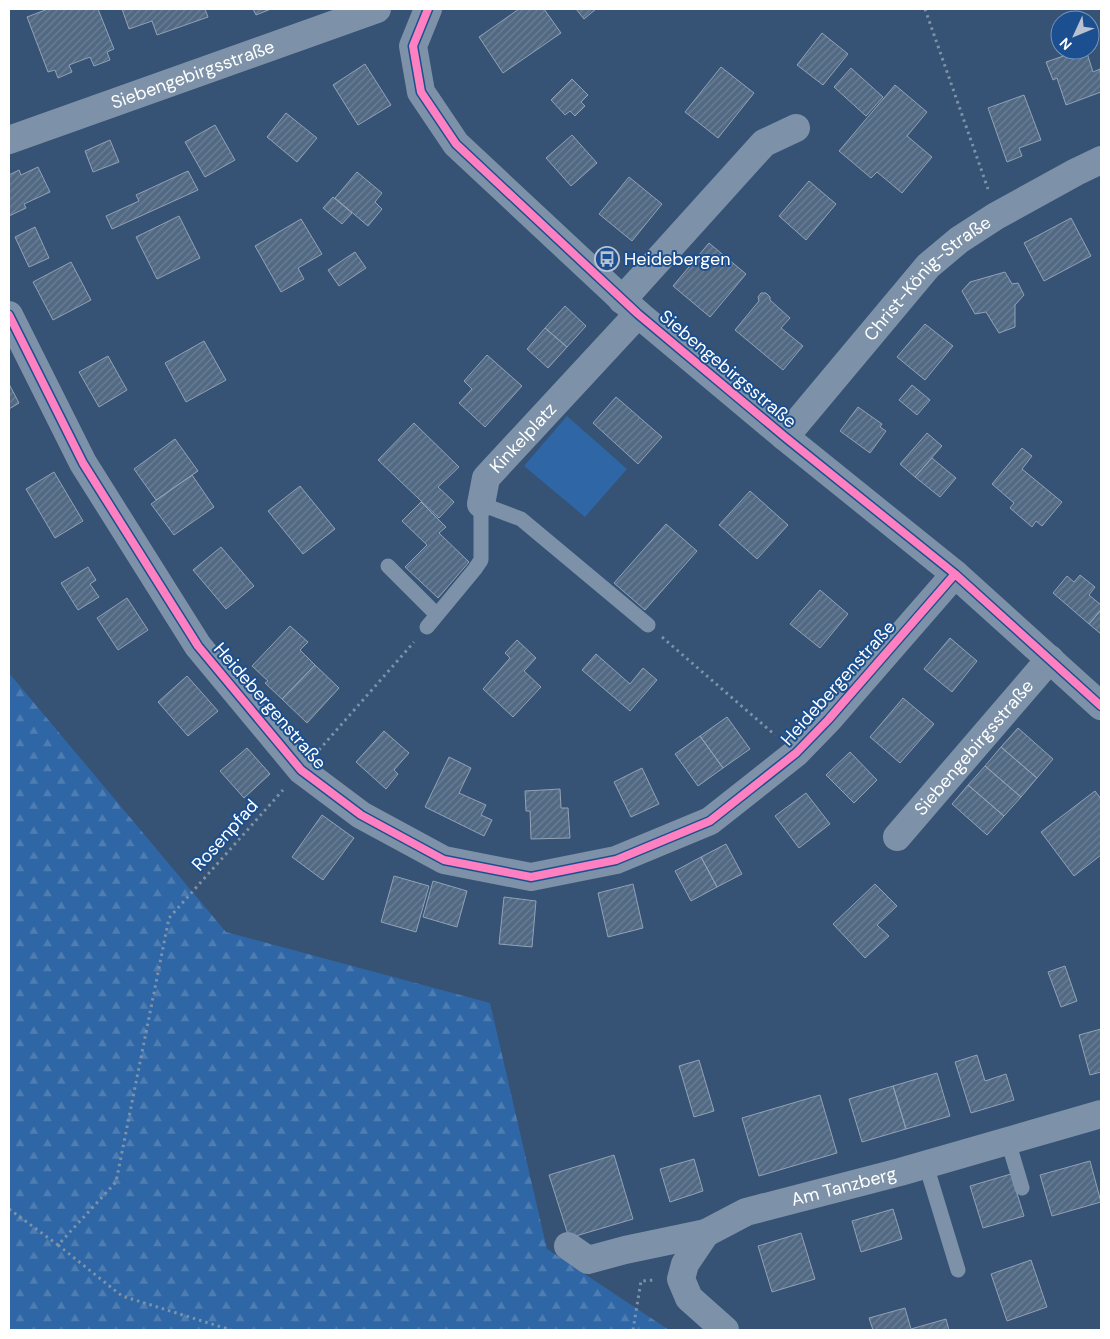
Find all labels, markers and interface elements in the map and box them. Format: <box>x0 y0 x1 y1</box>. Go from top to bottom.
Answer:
north arrow <box>1050 10 1100 60</box>
street label: Siebengebirgsstraße <box>108 34 278 115</box>
text: N <box>1056 34 1076 54</box>
street label: Christ-König-Straße <box>858 210 996 346</box>
bus stop icon: Heidebergen <box>594 246 620 272</box>
place label: Heidebergen <box>624 247 731 271</box>
street label: Siebengebirgsstraße <box>654 305 802 433</box>
street label: Kinkelplatz <box>484 398 562 478</box>
street label: Heidebergenstraße <box>775 615 901 751</box>
street label: Heidebergenstraße <box>208 638 332 774</box>
street label: Siebengebirgsstraße <box>909 674 1039 821</box>
street label: Rosenpfad <box>186 794 264 876</box>
street label: Am Tanzberg <box>789 1161 899 1212</box>

